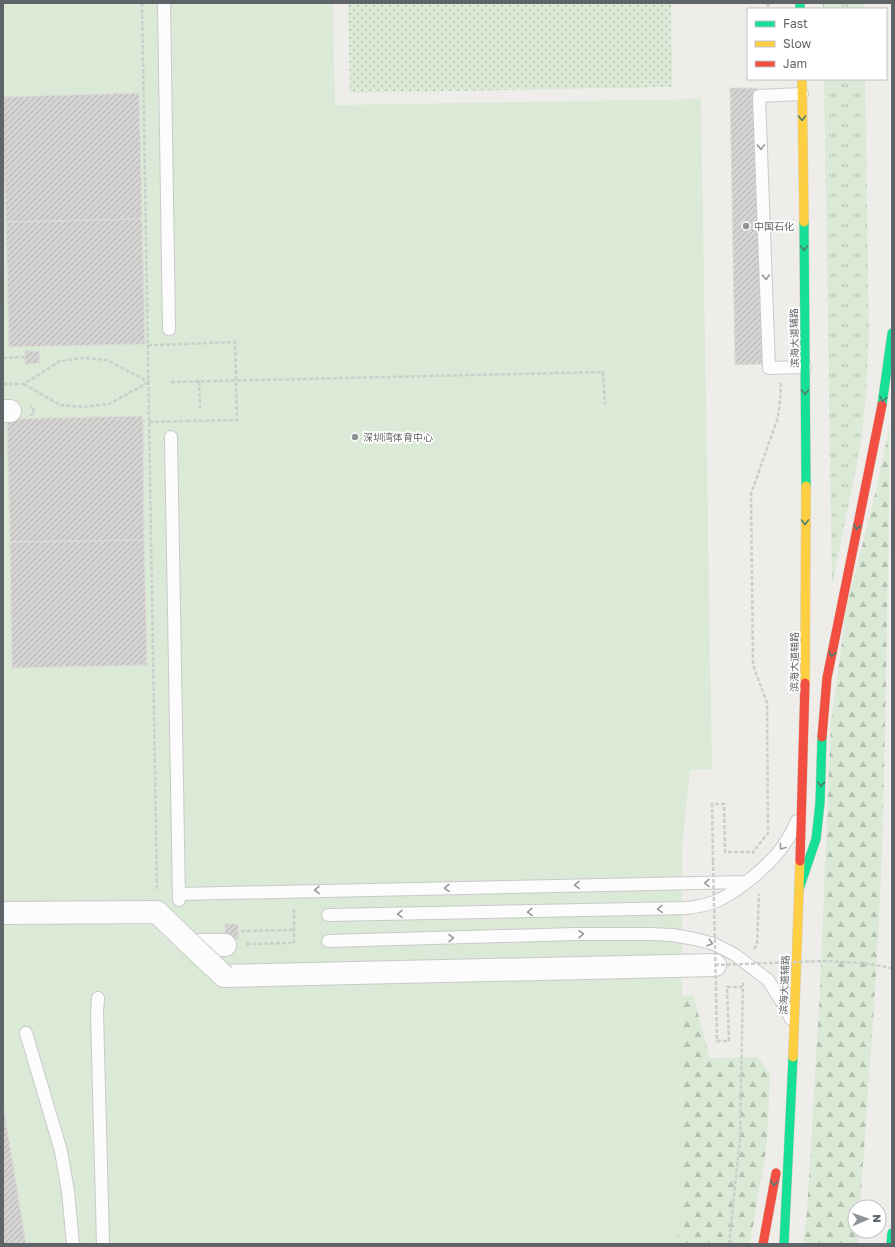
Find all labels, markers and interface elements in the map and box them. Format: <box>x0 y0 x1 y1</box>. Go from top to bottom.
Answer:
legend <box>747 8 887 80</box>
text: Fast <box>783 16 808 31</box>
text: Slow <box>783 36 811 51</box>
text: Jam <box>783 56 807 71</box>
one-way arrow <box>798 115 807 121</box>
one-way arrow <box>757 144 765 150</box>
place label: 中国石化 <box>754 220 794 232</box>
marker: 中国石化 <box>741 221 751 231</box>
one-way arrow <box>800 245 808 251</box>
one-way arrow <box>761 274 770 280</box>
street label: 滨海大道辅路 <box>787 308 801 368</box>
one-way arrow <box>801 389 809 395</box>
one-way arrow <box>879 396 887 403</box>
place label: 深圳湾体育中心 <box>363 431 433 443</box>
marker: 深圳湾体育中心 <box>350 432 360 442</box>
one-way arrow <box>801 519 810 525</box>
one-way arrow <box>854 524 862 530</box>
street label: 滨海大道辅路 <box>788 632 800 692</box>
one-way arrow <box>828 651 837 657</box>
one-way arrow <box>816 781 825 787</box>
one-way arrow <box>780 842 787 849</box>
one-way arrow <box>704 878 710 887</box>
one-way arrow <box>574 881 580 889</box>
one-way arrow <box>444 884 450 892</box>
one-way arrow <box>314 886 320 895</box>
one-way arrow <box>657 905 663 913</box>
one-way arrow <box>527 907 533 916</box>
one-way arrow <box>397 910 403 918</box>
one-way arrow <box>578 930 584 938</box>
one-way arrow <box>448 933 454 942</box>
one-way arrow <box>706 938 713 947</box>
street label: 滨海大道辅路 <box>777 955 791 1015</box>
one-way arrow <box>770 1179 779 1186</box>
north arrow <box>847 1199 887 1239</box>
text: N <box>871 1214 884 1223</box>

